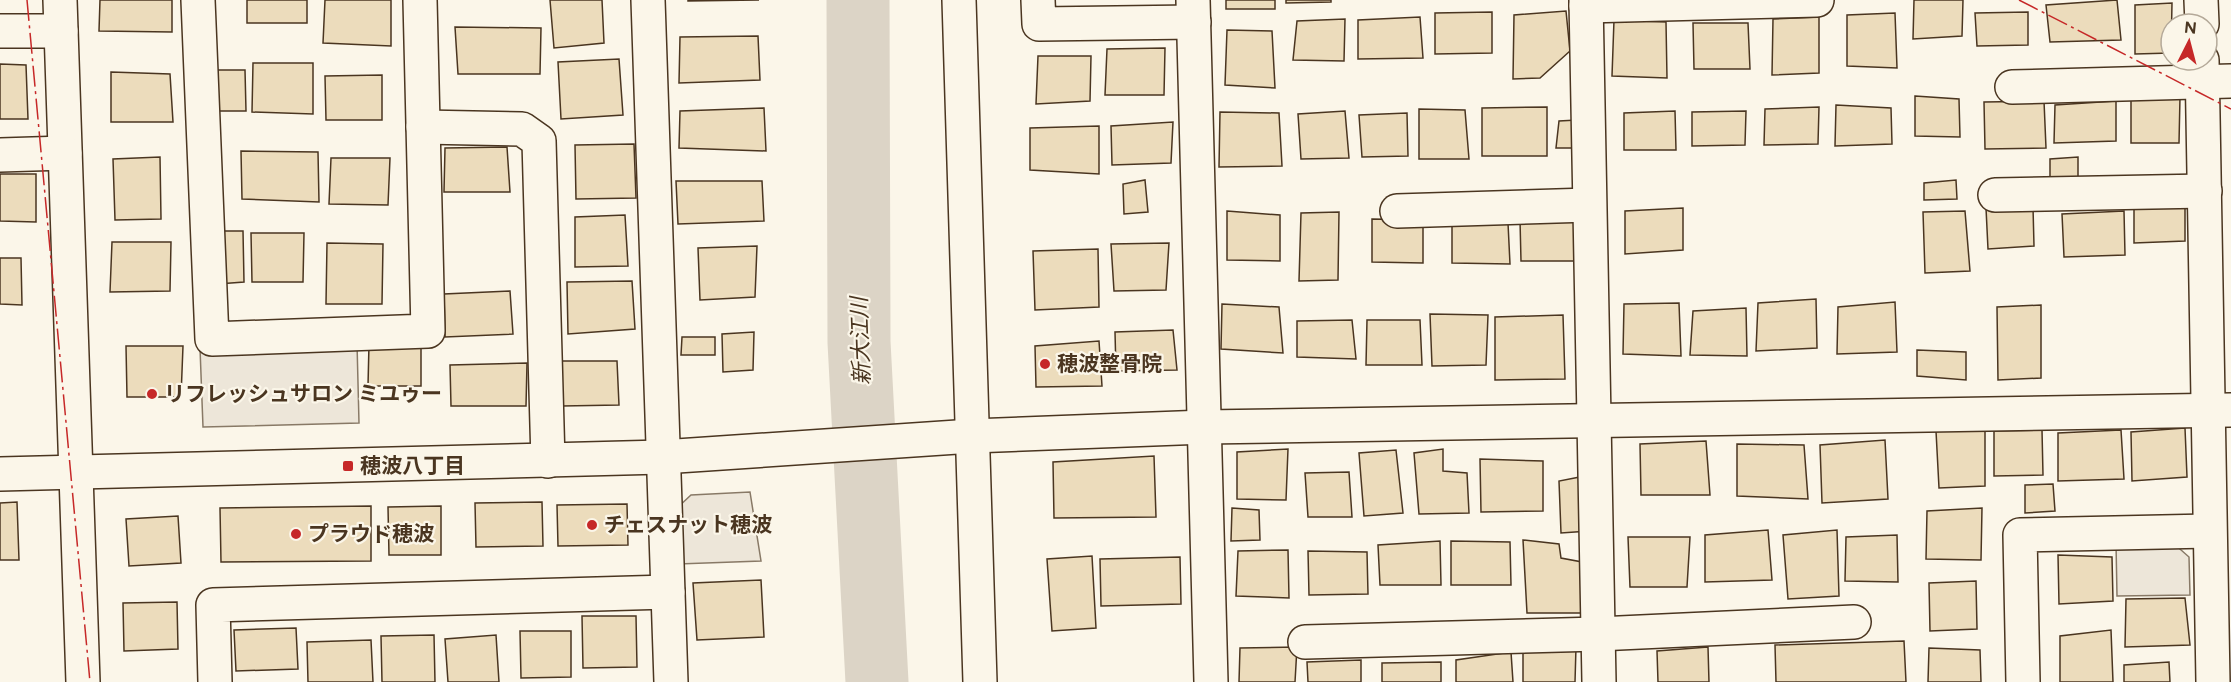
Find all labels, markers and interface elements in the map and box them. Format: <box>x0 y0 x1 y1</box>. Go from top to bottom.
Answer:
north arrow <box>2159 12 2219 72</box>
text: N <box>2183 17 2198 38</box>
water label: 新大江川 <box>845 295 876 385</box>
place label: 穂波整骨院 <box>1057 351 1162 376</box>
marker: 穂波整骨院 <box>1038 357 1052 371</box>
place label: リフレッシュサロン ミユゥー <box>164 381 442 406</box>
marker: リフレッシュサロン ミユゥー <box>145 387 159 401</box>
place label: 穂波八丁目 <box>360 453 465 478</box>
marker: 穂波八丁目 <box>341 459 355 473</box>
place label: チェスナット穂波 <box>604 512 772 537</box>
marker: チェスナット穂波 <box>585 518 599 532</box>
place label: プラウド穂波 <box>308 521 434 546</box>
marker: プラウド穂波 <box>289 527 303 541</box>

